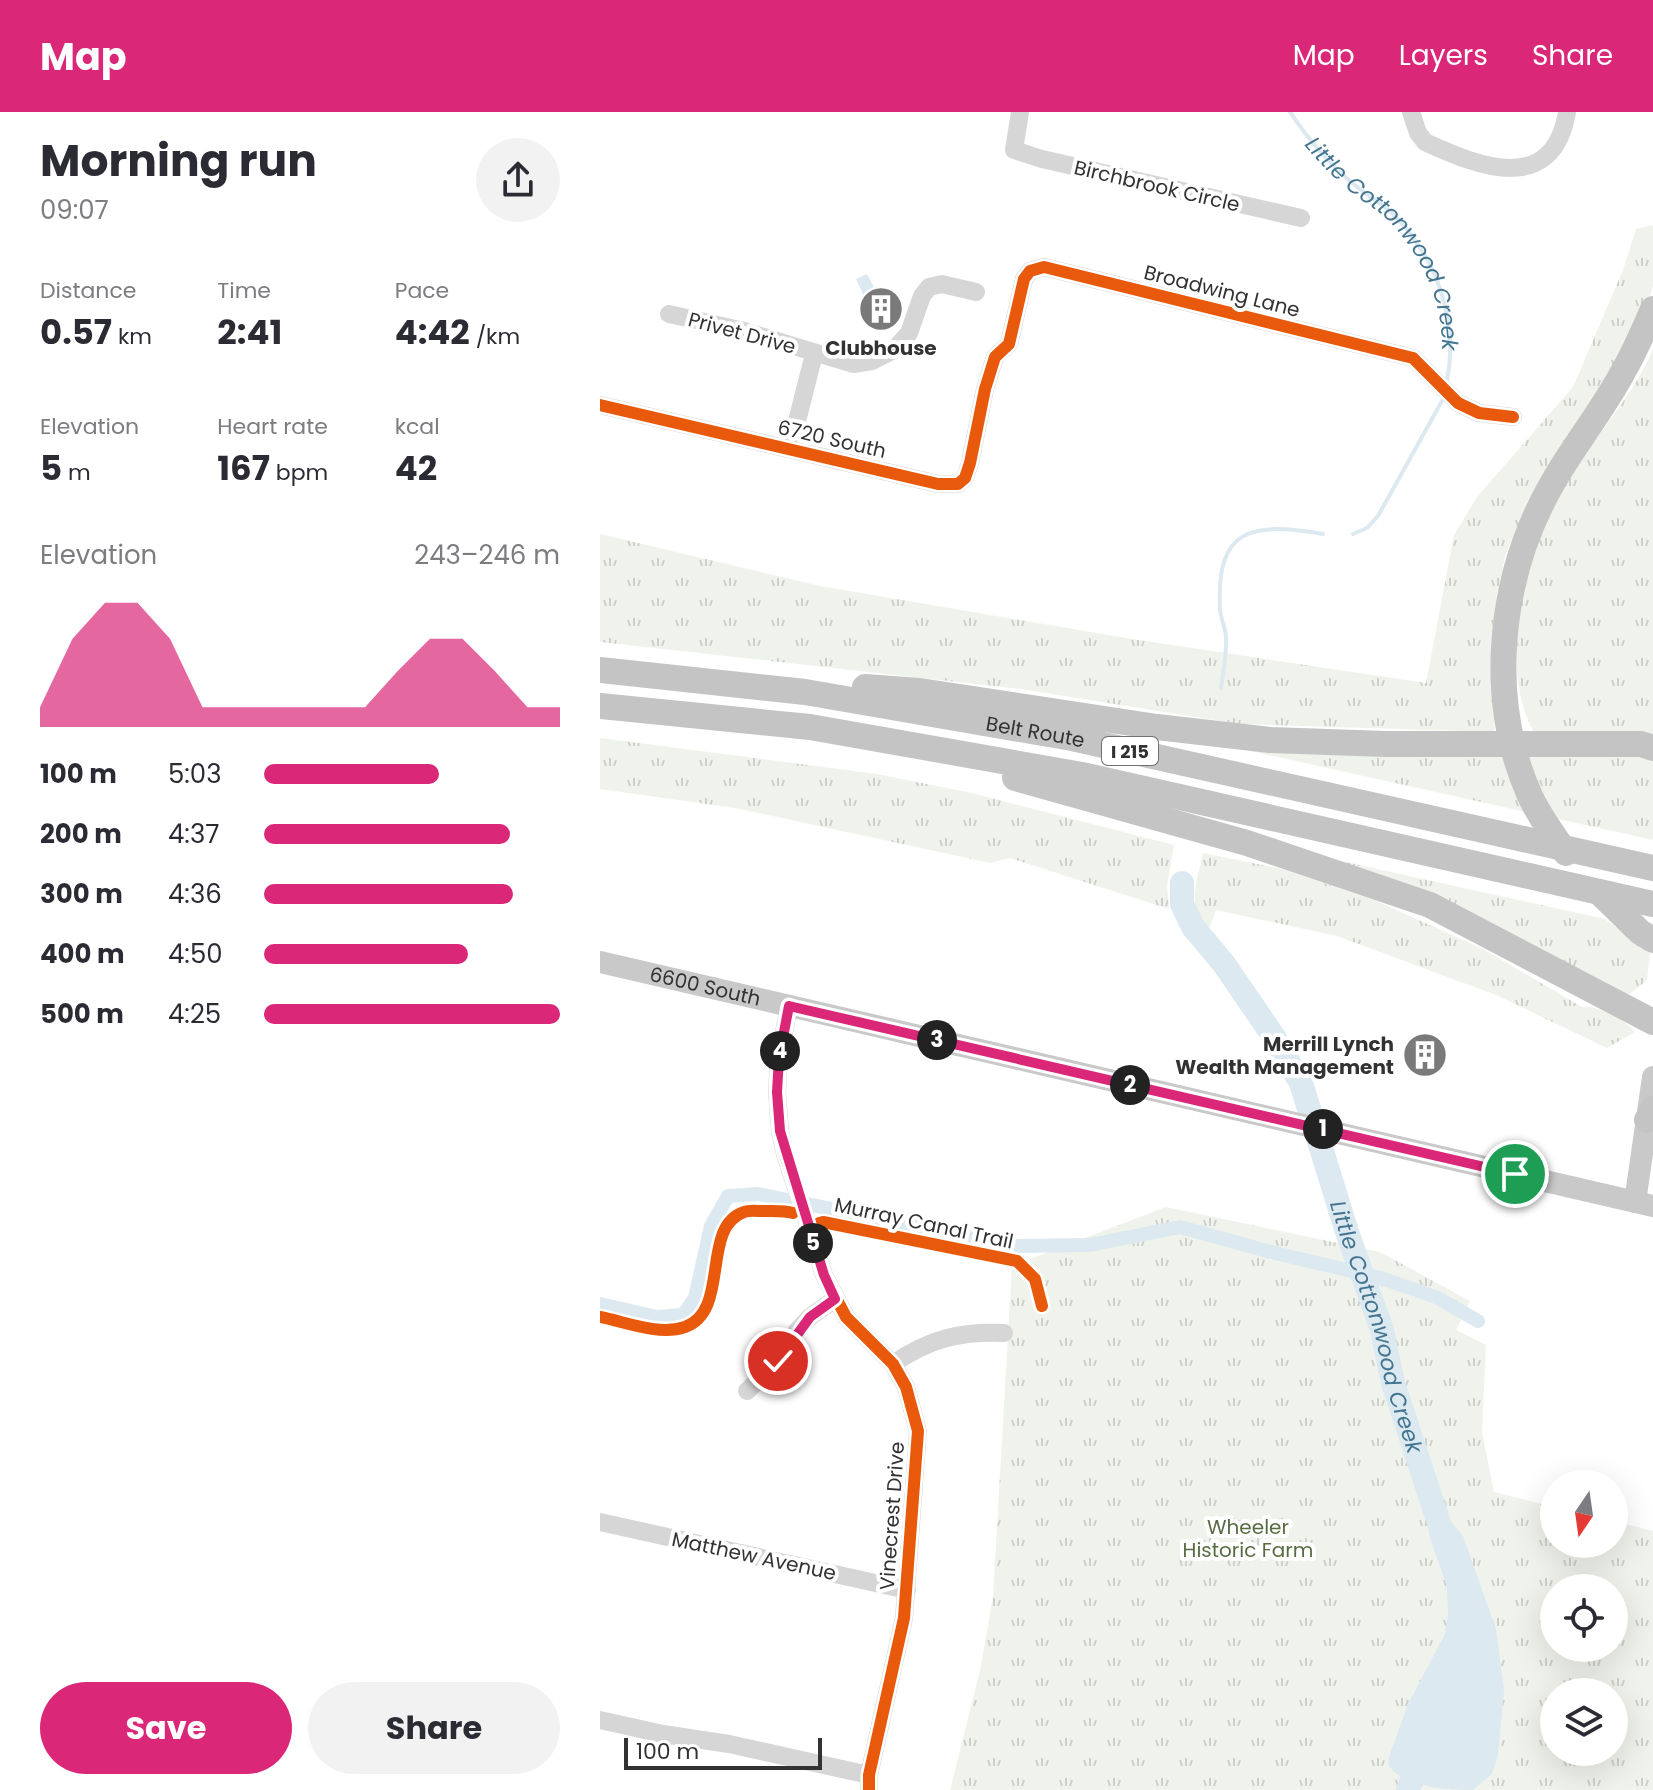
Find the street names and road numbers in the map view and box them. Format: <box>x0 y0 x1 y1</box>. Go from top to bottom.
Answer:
street label: Birchbrook Circle <box>1071 153 1243 219</box>
street label: Broadwing Lane <box>1141 258 1303 324</box>
street label: Privet Drive <box>685 305 799 361</box>
street label: 6720 South <box>775 413 889 465</box>
street label: Belt Route <box>984 709 1087 754</box>
road number: I 215 <box>1102 737 1158 765</box>
street label: 6600 South <box>647 960 764 1013</box>
street label: Murray Canal Trail <box>832 1190 1016 1256</box>
street label: Vinecrest Drive <box>873 1441 911 1591</box>
street label: Matthew Avenue <box>669 1525 839 1587</box>

